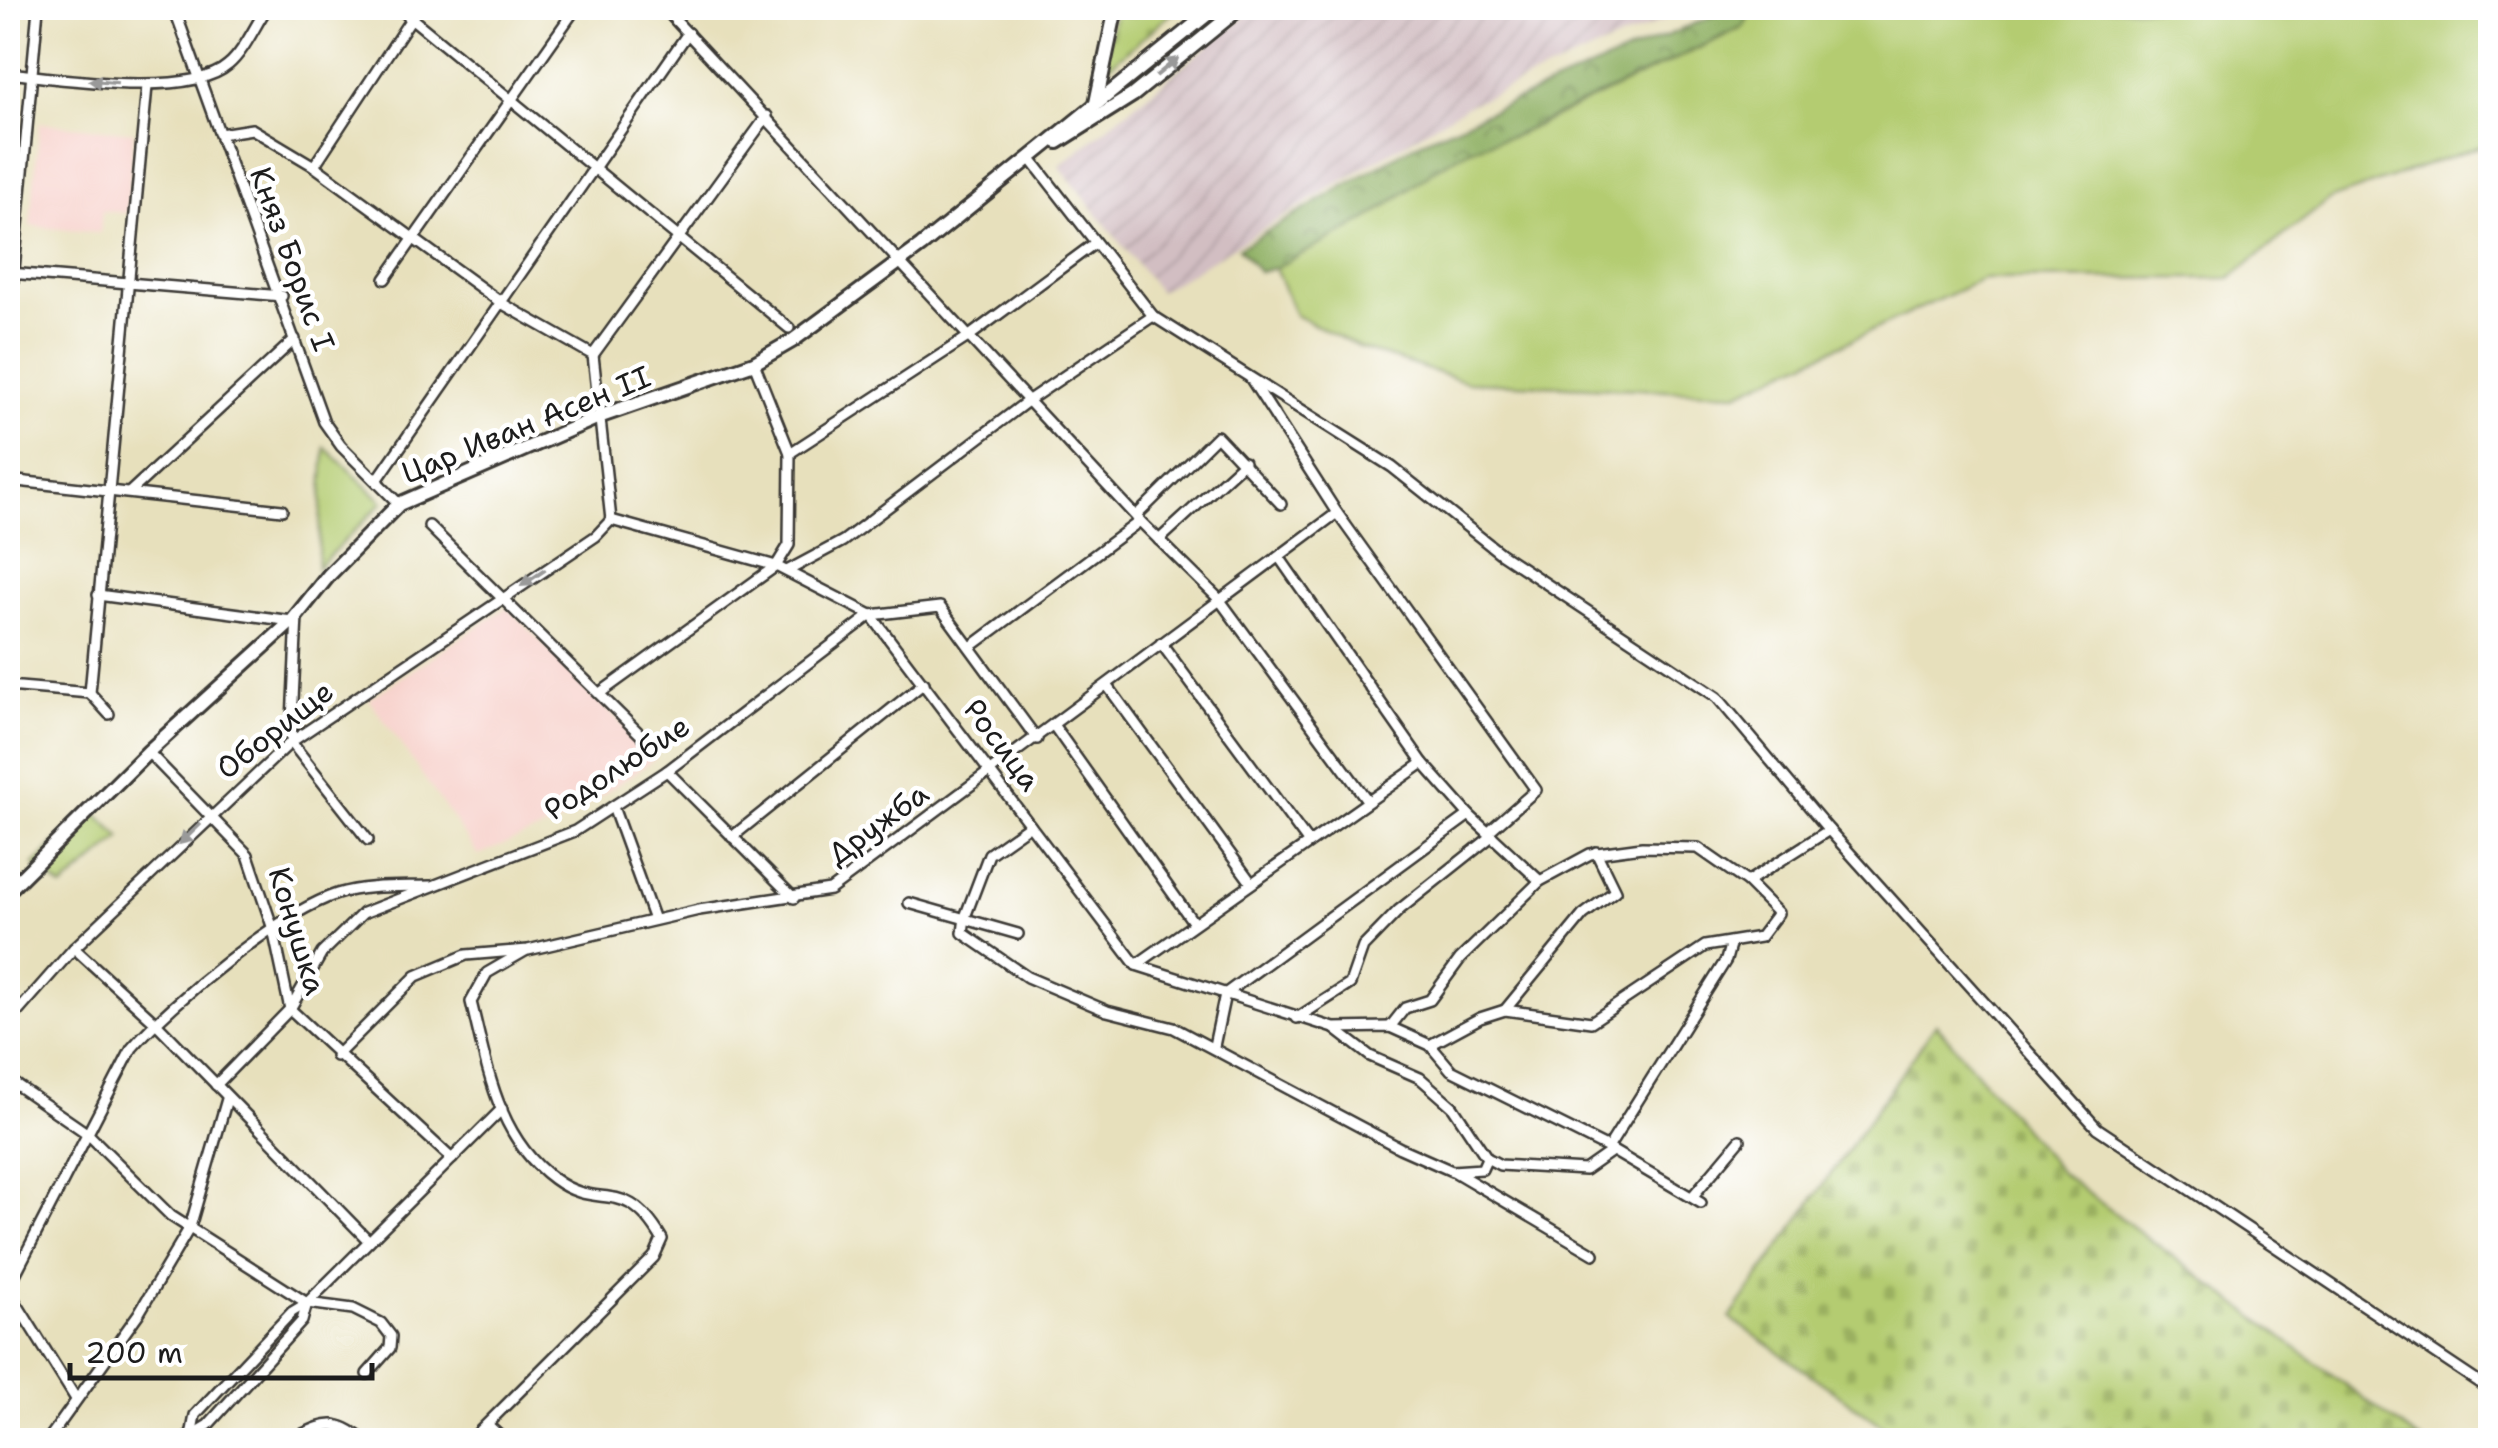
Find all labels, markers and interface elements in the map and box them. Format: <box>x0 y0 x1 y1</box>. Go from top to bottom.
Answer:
one-way arrow <box>1155 57 1180 78</box>
one-way arrow <box>87 73 119 89</box>
street label: Княз Борис I <box>240 161 345 357</box>
street label: Цар Иван Асен II <box>395 356 656 493</box>
one-way arrow <box>520 568 547 586</box>
street label: Оборище <box>208 671 342 788</box>
street label: Росица <box>954 690 1051 800</box>
street label: Родолюбие <box>536 705 698 830</box>
street label: Дружба <box>819 773 937 874</box>
one-way arrow <box>178 822 202 846</box>
street label: Конушка <box>259 862 336 1000</box>
scale bar <box>70 1318 372 1380</box>
text: 200 m <box>85 1332 183 1373</box>

